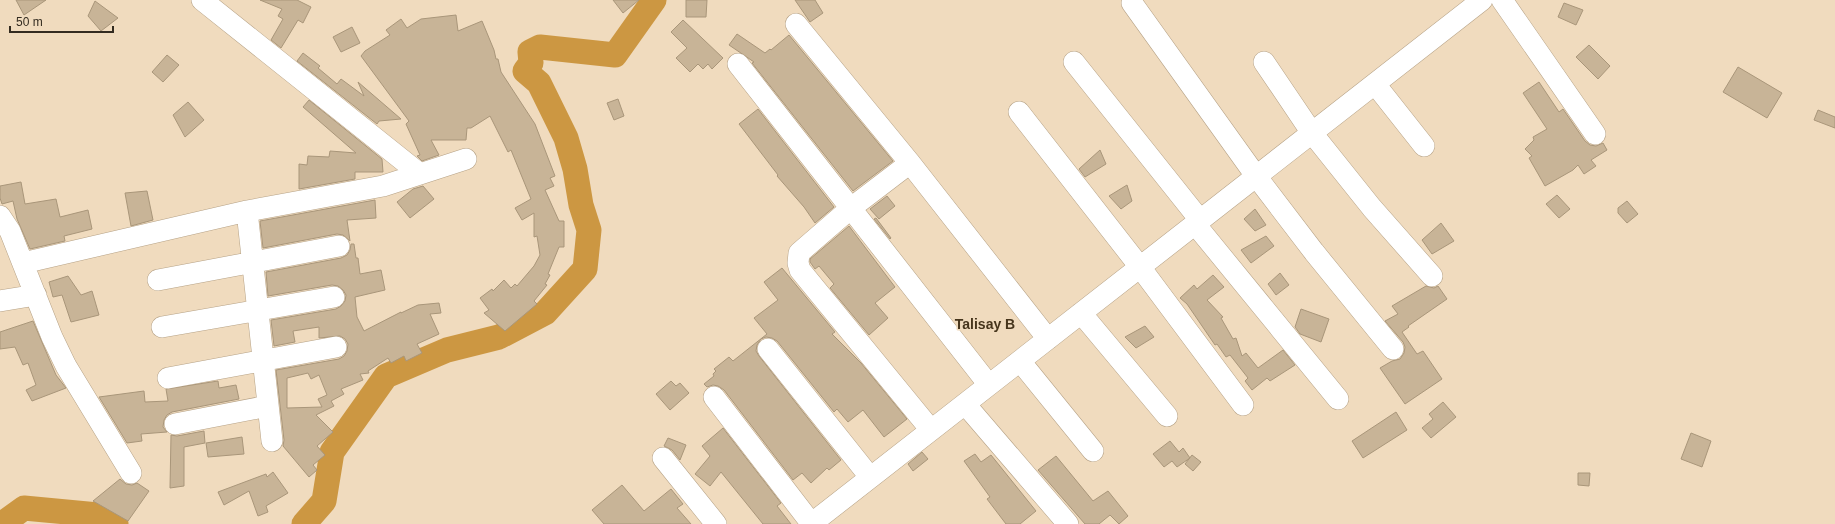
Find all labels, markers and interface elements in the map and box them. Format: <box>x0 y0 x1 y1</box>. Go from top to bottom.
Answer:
scale bar <box>10 8 113 34</box>
text: 50 m <box>16 15 43 29</box>
district label: Talisay B <box>955 316 1015 332</box>

